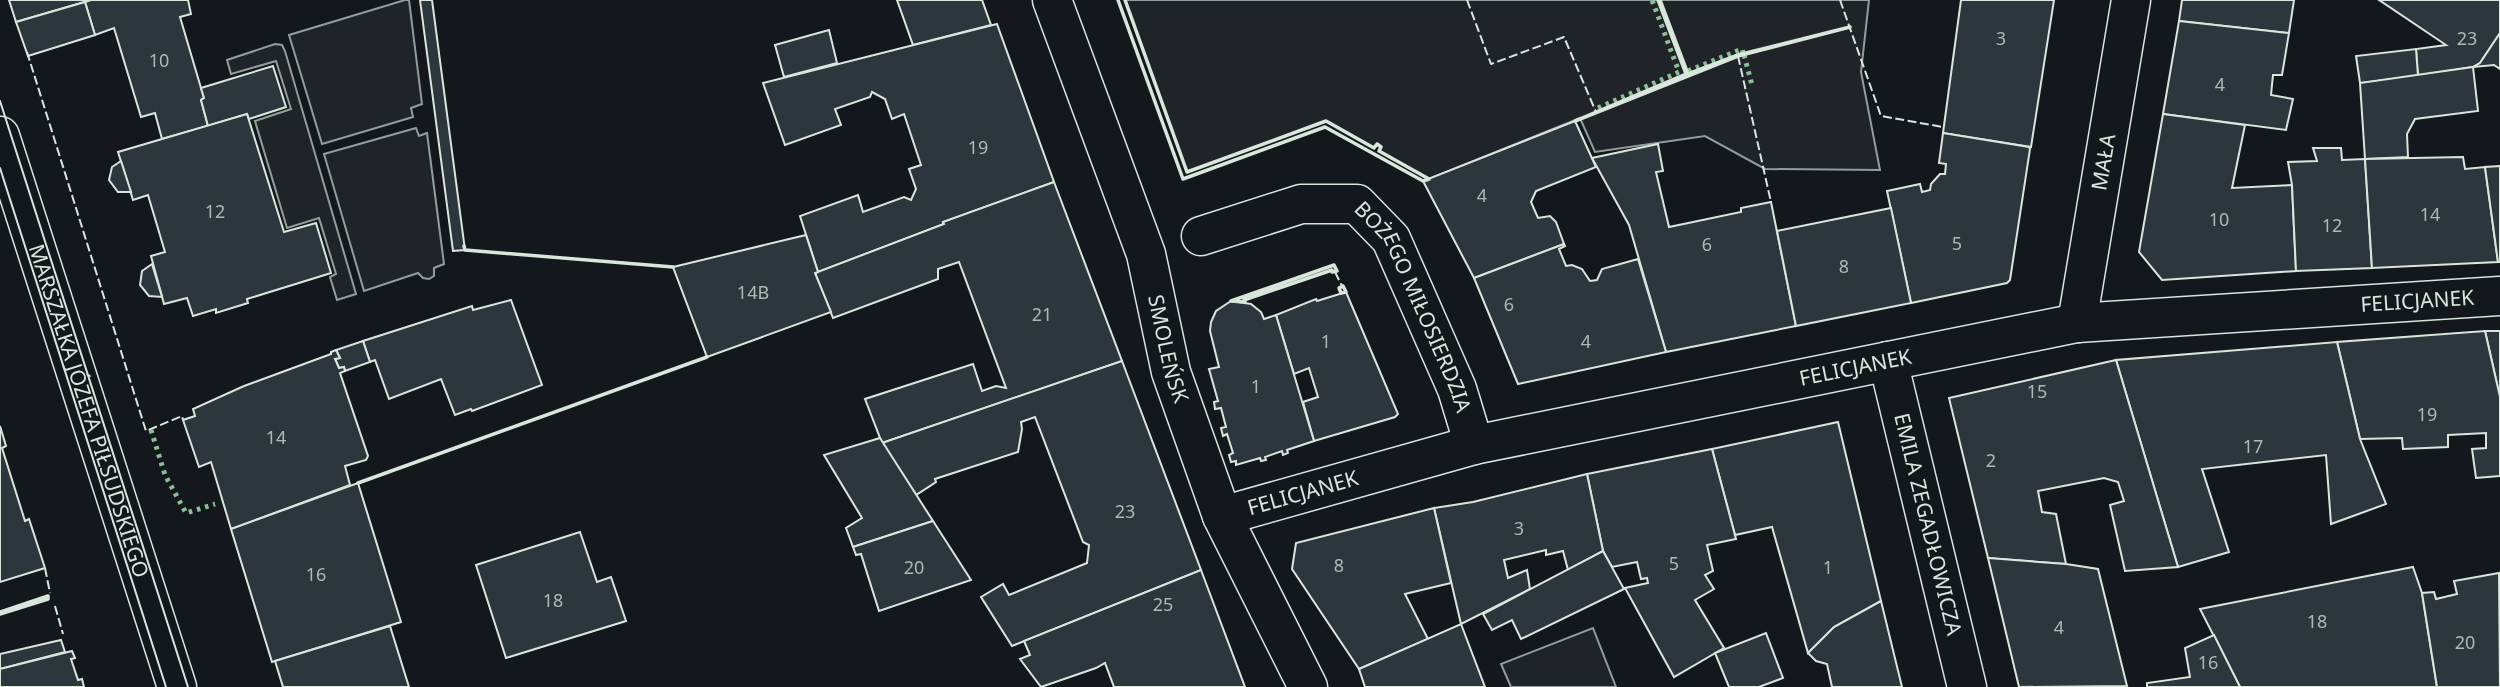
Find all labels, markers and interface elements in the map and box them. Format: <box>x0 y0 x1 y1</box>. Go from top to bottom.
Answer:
house number: 3 <box>1996 26 2006 50</box>
house number: 23 <box>2457 26 2477 50</box>
house number: 10 <box>149 48 169 72</box>
house number: 4 <box>2215 72 2225 96</box>
street label: MAŁA <box>2084 131 2121 192</box>
house number: 19 <box>968 135 988 159</box>
house number: 4 <box>1477 183 1487 207</box>
street label: BOŻEGO MIŁOSIERDZIA <box>1349 195 1478 416</box>
house number: 12 <box>205 199 225 223</box>
house number: 14 <box>2420 202 2440 226</box>
house number: 10 <box>2209 207 2229 231</box>
house number: 12 <box>2322 213 2342 237</box>
house number: 5 <box>1952 231 1962 255</box>
house number: 6 <box>1702 232 1712 256</box>
street label: MARSZAŁKA JÓZEFA PIŁSUDSKIEGO <box>23 241 156 581</box>
house number: 8 <box>1839 254 1849 278</box>
house number: 14B <box>737 280 769 304</box>
street label: FELICJANEK <box>2360 283 2475 318</box>
street label: SMOLEŃSK <box>1142 292 1196 406</box>
house number: 6 <box>1504 292 1514 316</box>
house number: 21 <box>1032 302 1052 326</box>
house number: 1 <box>1321 329 1331 353</box>
house number: 4 <box>1581 329 1591 353</box>
street label: FELICJANEK <box>1797 342 1914 392</box>
house number: 1 <box>1251 374 1261 398</box>
house number: 15 <box>2027 379 2047 403</box>
house number: 19 <box>2417 402 2437 426</box>
street label: EMILA ZEGADŁOWICZA <box>1888 410 1969 639</box>
house number: 14 <box>266 425 286 449</box>
house number: 17 <box>2243 434 2263 458</box>
house number: 2 <box>1986 448 1996 472</box>
street label: FELICJANEK <box>1244 463 1361 521</box>
house number: 23 <box>1115 499 1135 523</box>
house number: 3 <box>1514 516 1524 540</box>
house number: 5 <box>1669 551 1679 575</box>
house number: 8 <box>1334 553 1344 577</box>
house number: 20 <box>904 555 924 579</box>
house number: 1 <box>1823 555 1833 579</box>
house number: 16 <box>306 562 326 586</box>
house number: 18 <box>543 588 563 612</box>
house number: 25 <box>1153 592 1173 616</box>
house number: 18 <box>2307 609 2327 633</box>
house number: 4 <box>2054 615 2064 639</box>
house number: 20 <box>2455 630 2475 654</box>
house number: 16 <box>2198 650 2218 674</box>

